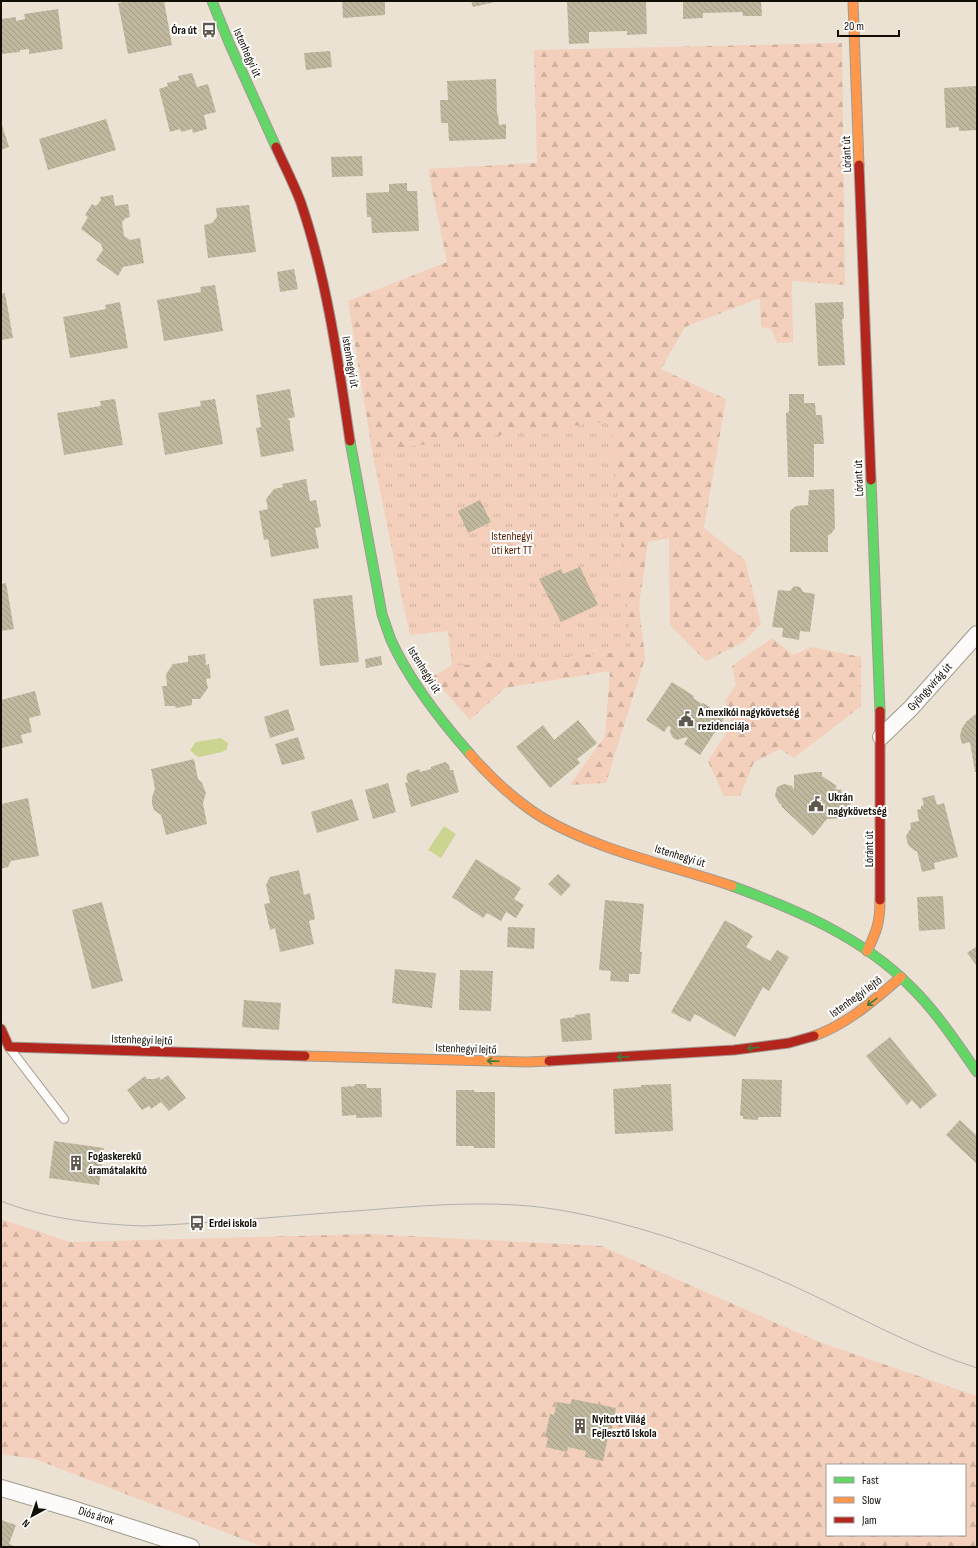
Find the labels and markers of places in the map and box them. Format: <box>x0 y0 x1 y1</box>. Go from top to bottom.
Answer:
bus stop icon: Óra út <box>200 21 218 39</box>
place label: Óra út <box>171 23 197 38</box>
place label: A mexikói nagykövetség rezidenciája <box>697 705 799 734</box>
public building icon: A mexikói nagykövetség rezidenciája <box>677 710 695 728</box>
place label: Ukrán nagykövetség <box>828 790 887 819</box>
public building icon: Ukrán nagykövetség <box>807 795 825 813</box>
place label: Fogaskerekű áramátalakító <box>88 1149 147 1178</box>
building icon: Fogaskerekű áramátalakító <box>67 1154 85 1172</box>
bus stop icon: Erdei iskola <box>188 1214 206 1232</box>
place label: Erdei iskola <box>209 1216 257 1231</box>
place label: Nyitott Világ Fejlesztő Iskola <box>592 1412 657 1441</box>
building icon: Nyitott Világ Fejlesztő Iskola <box>571 1417 589 1435</box>

